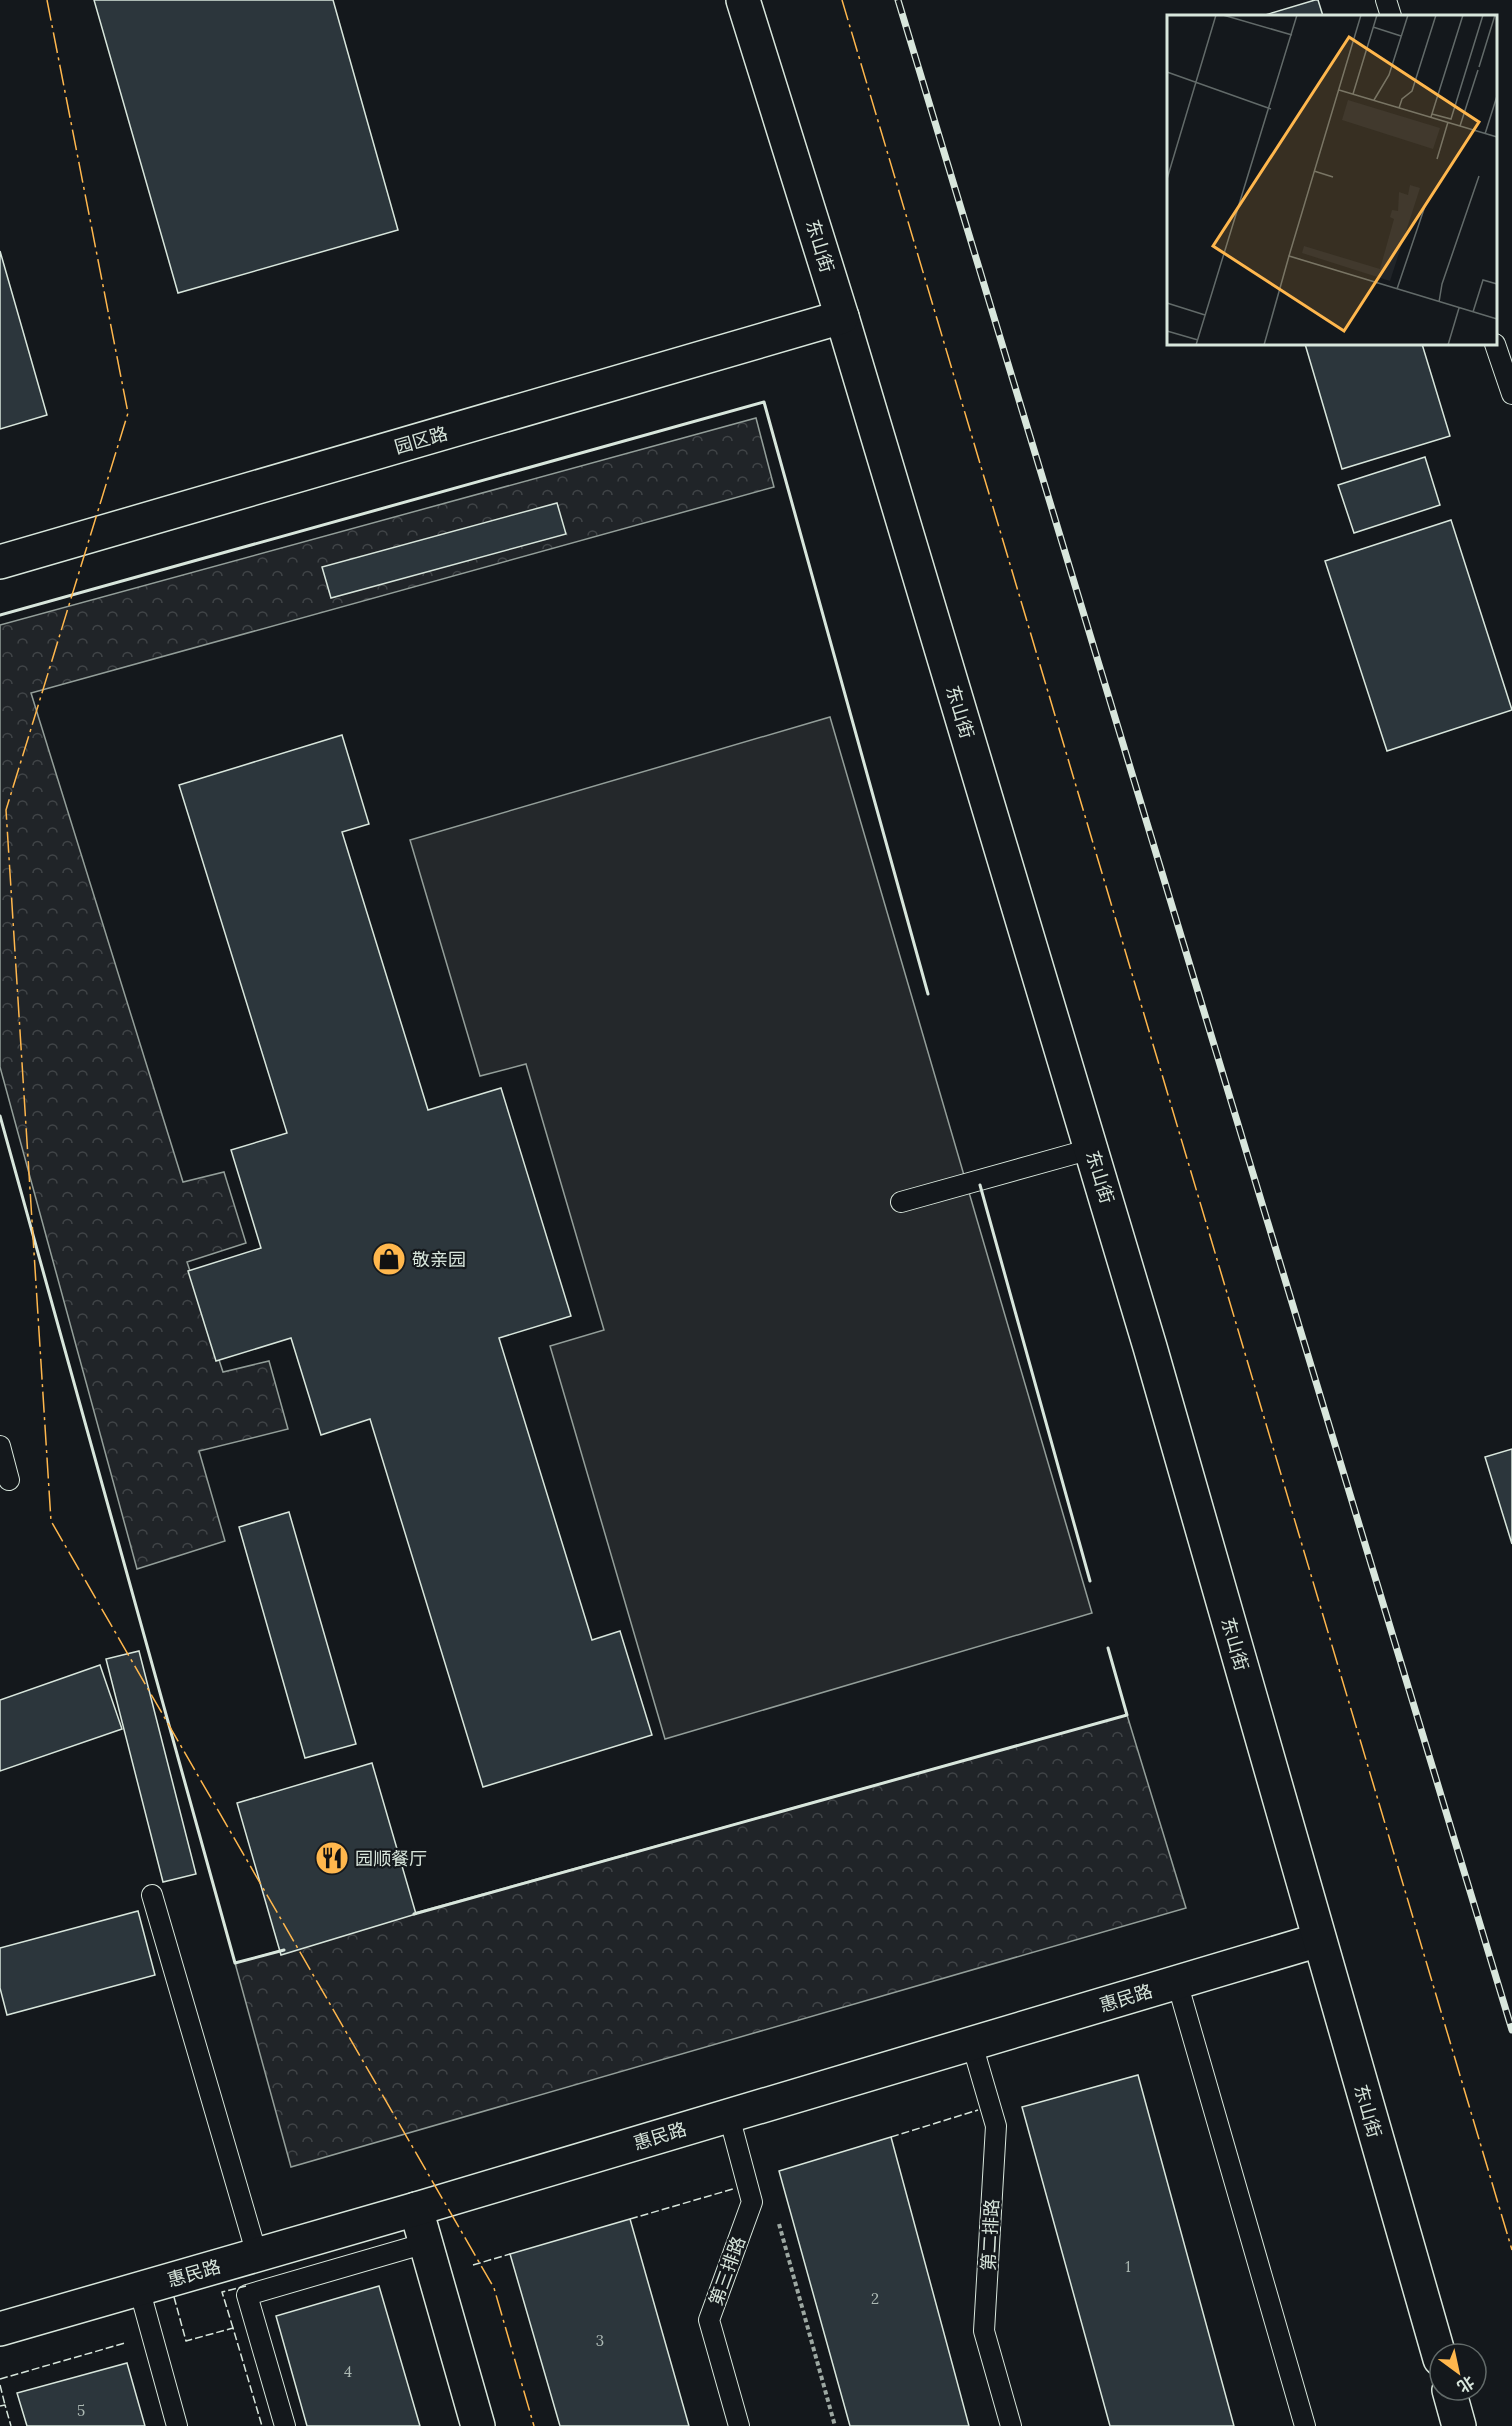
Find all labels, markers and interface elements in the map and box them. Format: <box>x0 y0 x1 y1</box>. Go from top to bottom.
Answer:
inset map <box>1167 15 1497 345</box>
street label: 东山街 <box>801 217 839 275</box>
street label: 园区路 <box>392 422 450 458</box>
street label: 东山街 <box>941 683 979 741</box>
street label: 东山街 <box>1081 1148 1119 1206</box>
shop icon: 敬亲园 <box>371 1241 407 1277</box>
place label: 敬亲园 <box>412 1248 466 1271</box>
street label: 东山街 <box>1217 1615 1253 1673</box>
restaurant icon: 园顺餐厅 <box>314 1840 350 1876</box>
place label: 园顺餐厅 <box>355 1847 427 1870</box>
street label: 惠民路 <box>1097 1979 1155 2017</box>
street label: 东山街 <box>1350 2082 1386 2140</box>
street label: 惠民路 <box>631 2117 689 2155</box>
street label: 第二排路 <box>977 2198 1003 2272</box>
street label: 第三排路 <box>704 2233 750 2309</box>
street label: 惠民路 <box>165 2255 223 2291</box>
house number: 1 <box>1125 2257 1131 2276</box>
house number: 2 <box>871 2289 879 2308</box>
house number: 3 <box>596 2331 604 2350</box>
north arrow <box>1428 2342 1488 2402</box>
house number: 4 <box>344 2362 352 2381</box>
text: 北 <box>1454 2372 1478 2397</box>
house number: 5 <box>77 2401 85 2420</box>

